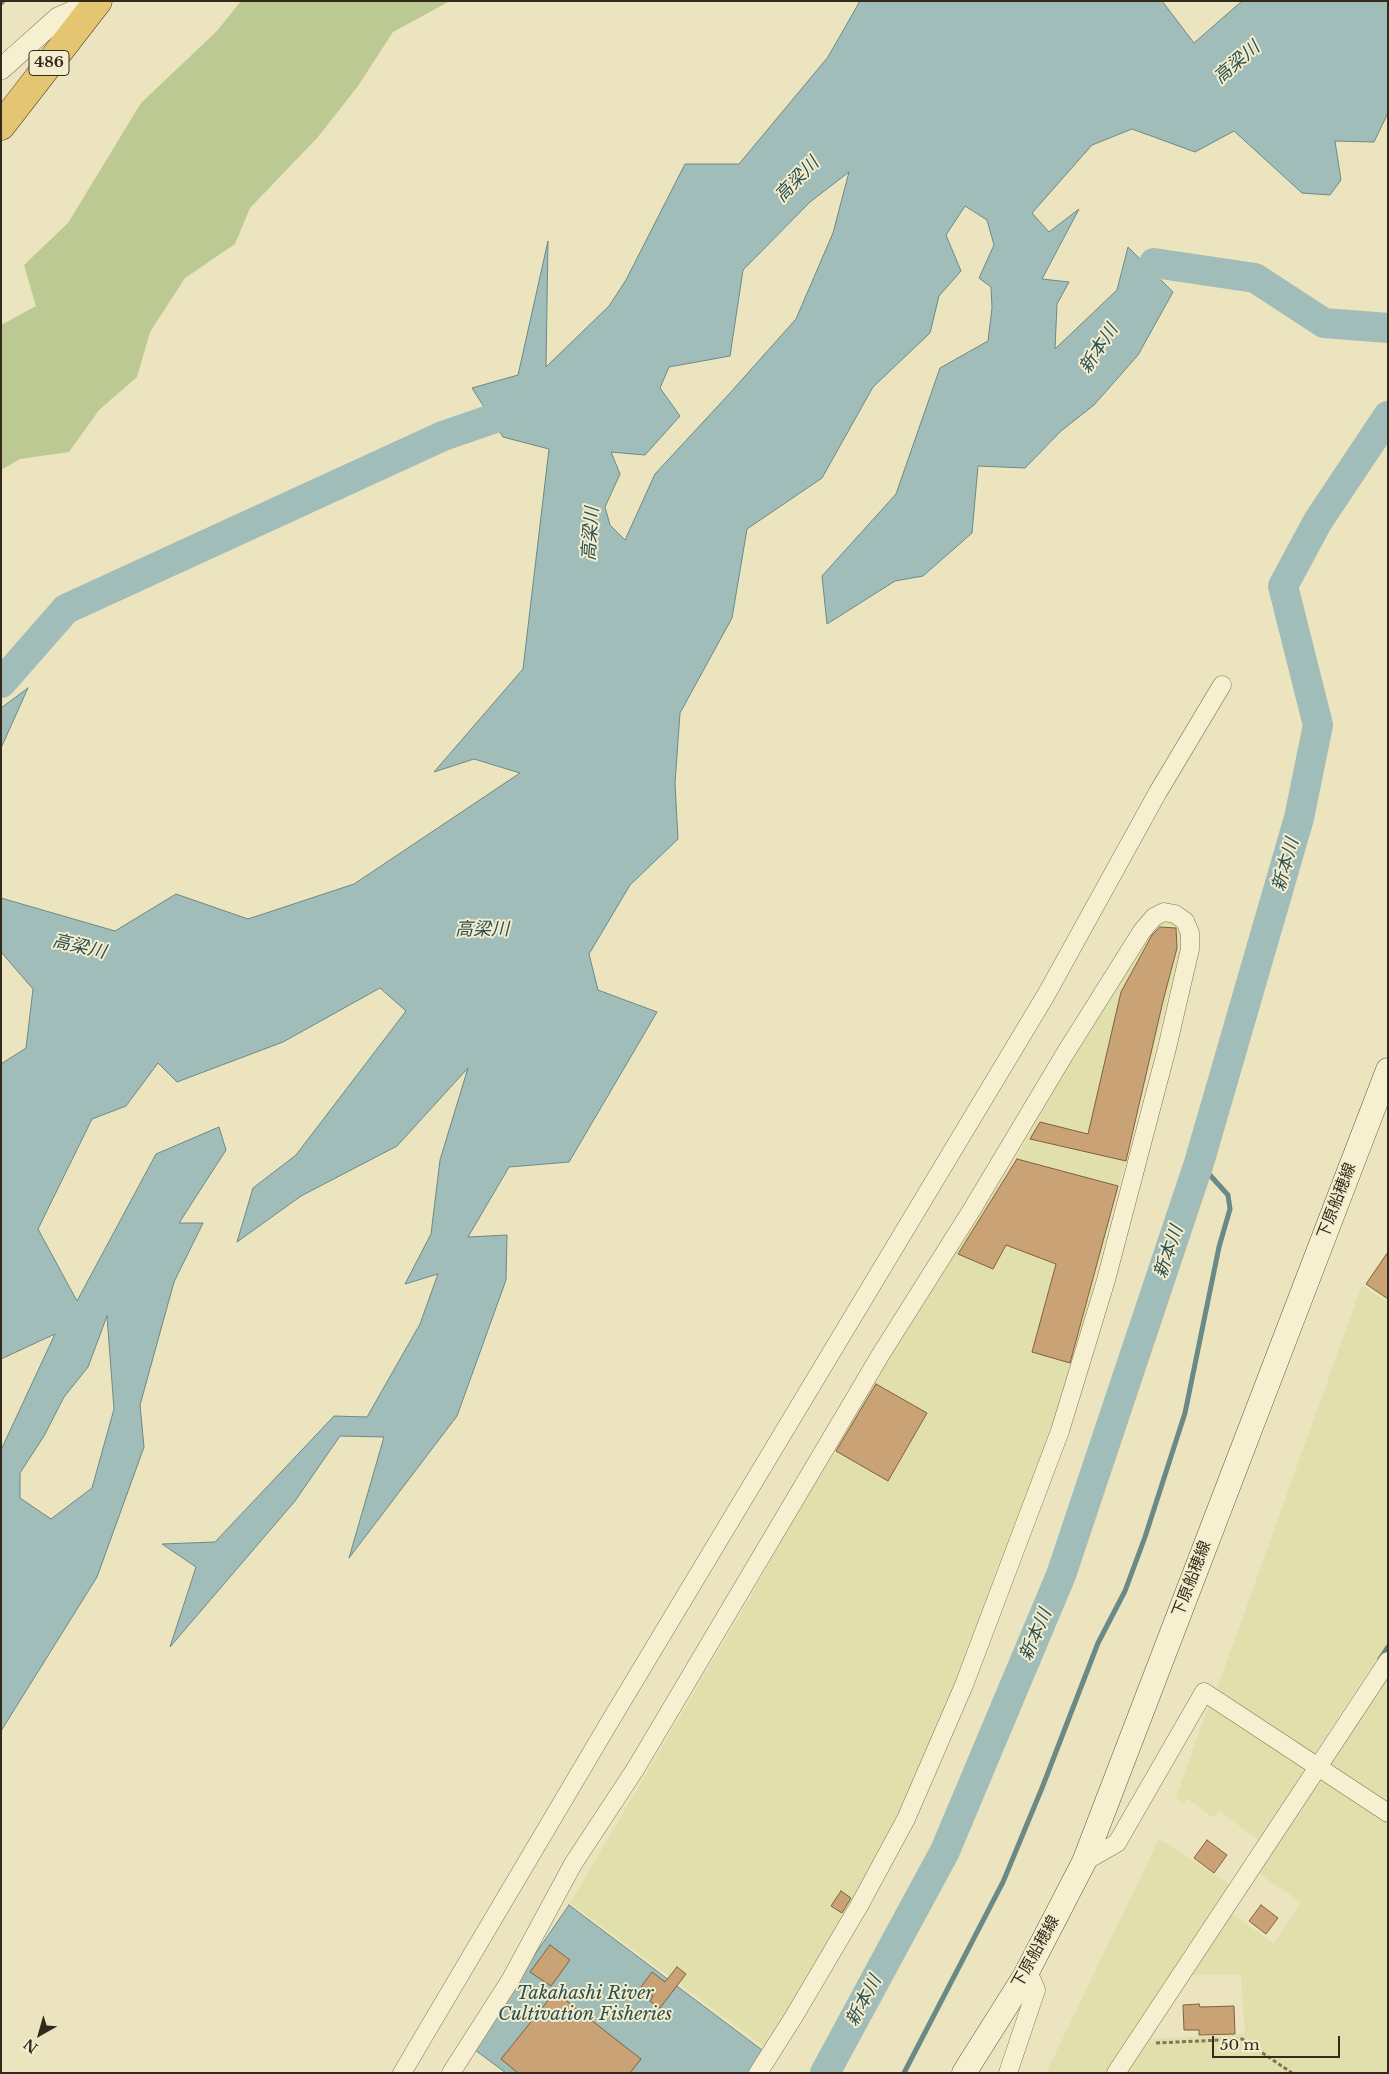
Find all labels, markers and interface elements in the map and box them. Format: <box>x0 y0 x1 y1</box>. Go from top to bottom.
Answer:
water label: 高梁川 <box>1210 37 1264 89</box>
road number: 486 <box>29 50 69 76</box>
water label: 高梁川 <box>770 153 824 207</box>
water label: 新本川 <box>1075 320 1123 378</box>
water label: 高梁川 <box>578 506 604 562</box>
water label: 新本川 <box>1268 836 1304 894</box>
water label: 高梁川 <box>455 919 509 941</box>
water label: 高梁川 <box>50 930 108 964</box>
street label: 下原船穂線 <box>1314 1160 1360 1242</box>
water label: 新本川 <box>1150 1223 1188 1281</box>
street label: 下原船穂線 <box>1169 1538 1215 1620</box>
water label: 新本川 <box>1016 1606 1056 1664</box>
street label: 下原船穂線 <box>1008 1912 1064 1992</box>
water label: 新本川 <box>842 1972 886 2030</box>
water label: Takahashi River Cultivation Fisheries <box>498 1983 672 2026</box>
north arrow <box>15 2009 65 2059</box>
scale bar <box>1214 2026 1342 2058</box>
text: N <box>20 2035 42 2057</box>
text: 50 m <box>1220 2035 1260 2054</box>

